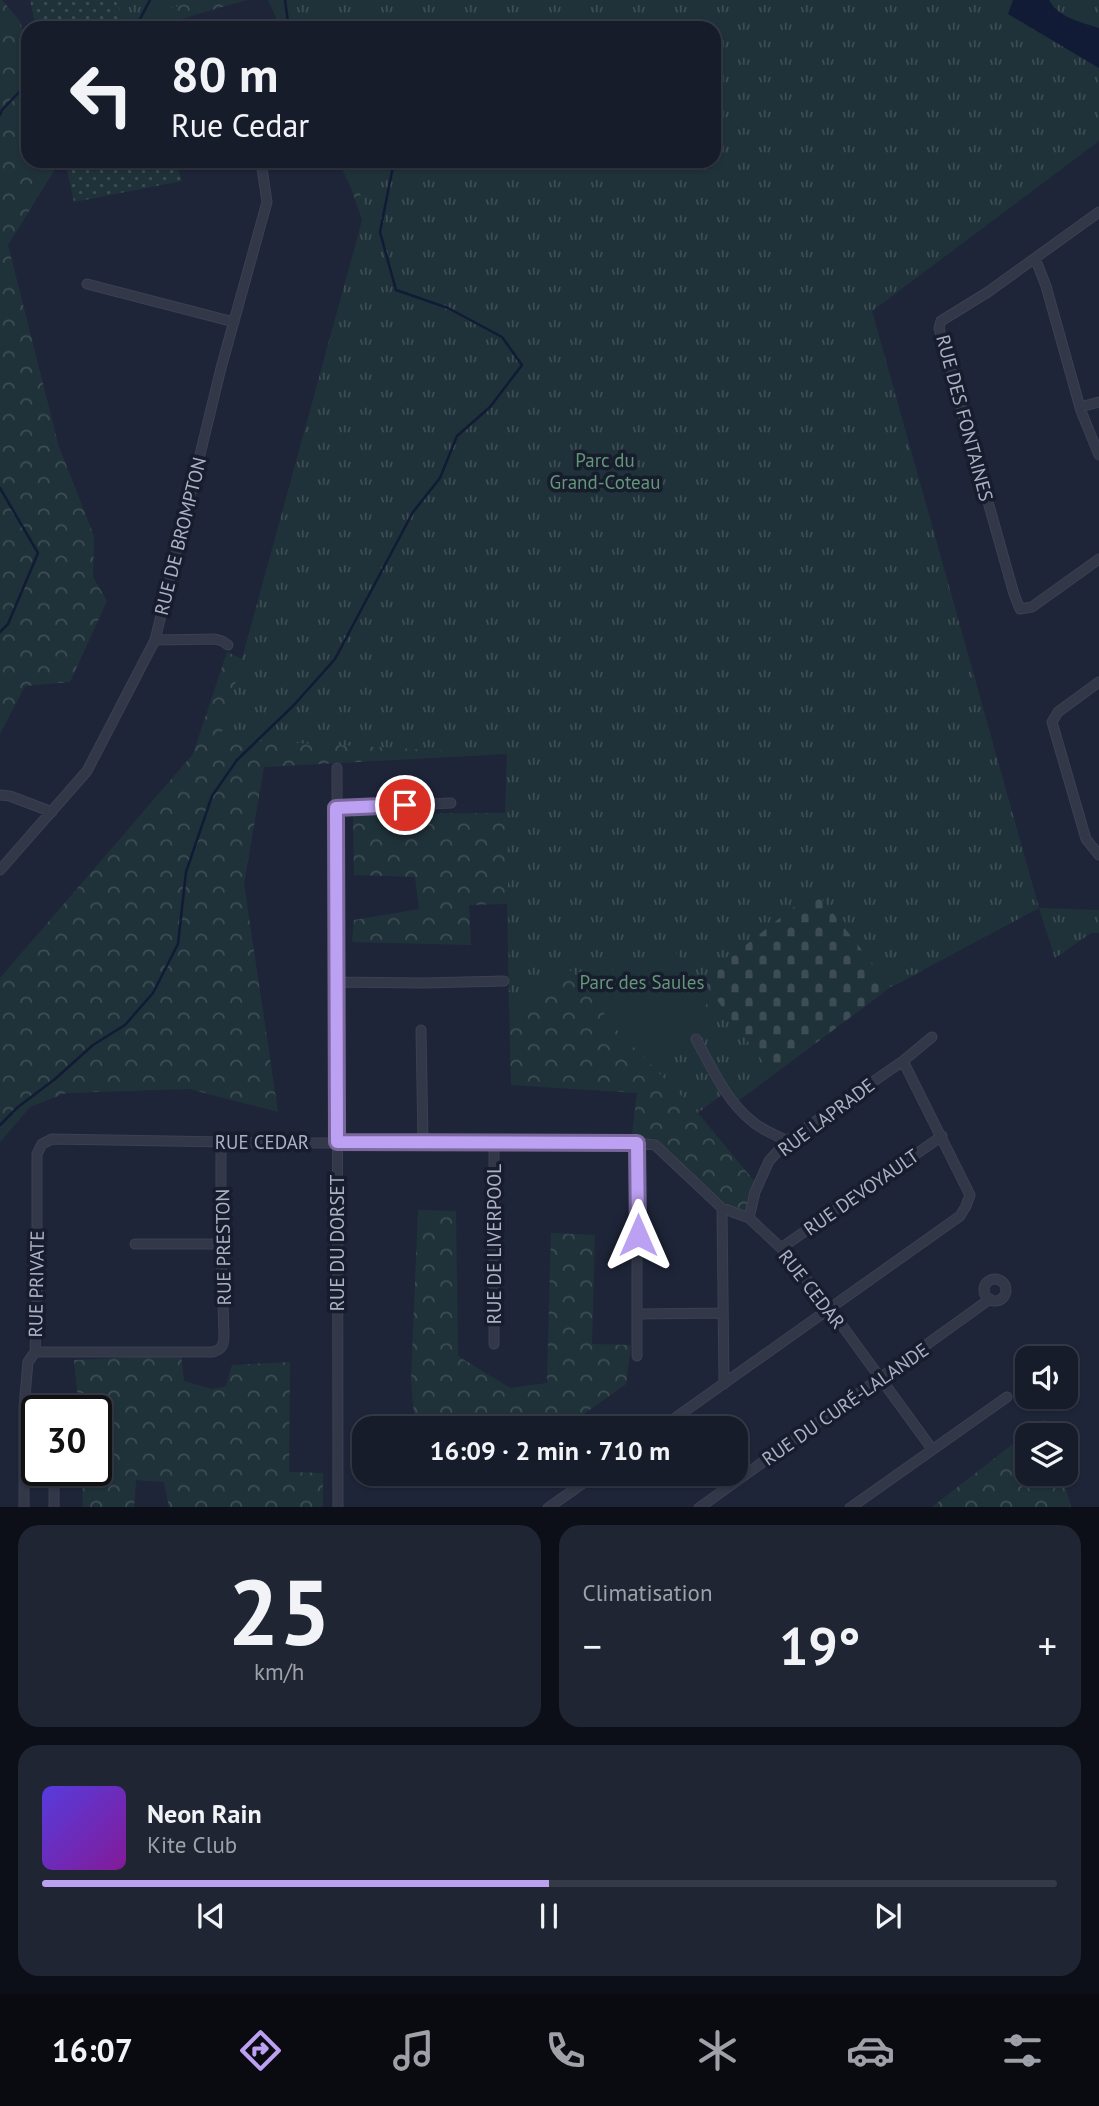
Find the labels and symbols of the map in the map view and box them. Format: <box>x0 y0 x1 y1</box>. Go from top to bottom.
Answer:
street label: RUE DES FONTAINES <box>931 332 999 504</box>
park label: Parc du Grand-Coteau <box>550 448 660 494</box>
street label: RUE DE BROMPTON <box>149 455 211 617</box>
pin <box>375 775 435 835</box>
park label: Parc des Saules <box>580 970 704 994</box>
street label: RUE LAPRADE <box>773 1073 879 1161</box>
street label: RUE CEDAR <box>215 1130 309 1154</box>
street label: RUE DEVOYAULT <box>799 1143 924 1241</box>
street label: RUE DE LIVERPOOL <box>482 1164 506 1324</box>
street label: RUE DU DORSET <box>325 1174 349 1311</box>
street label: RUE PRESTON <box>210 1189 236 1305</box>
position arrow <box>601 1198 675 1272</box>
street label: RUE PRIVATE <box>23 1230 49 1338</box>
street label: RUE CEDAR <box>773 1244 851 1334</box>
street label: RUE DU CURÉ-LALANDE <box>757 1337 933 1471</box>
speed limit sign: 30 <box>21 1395 112 1486</box>

